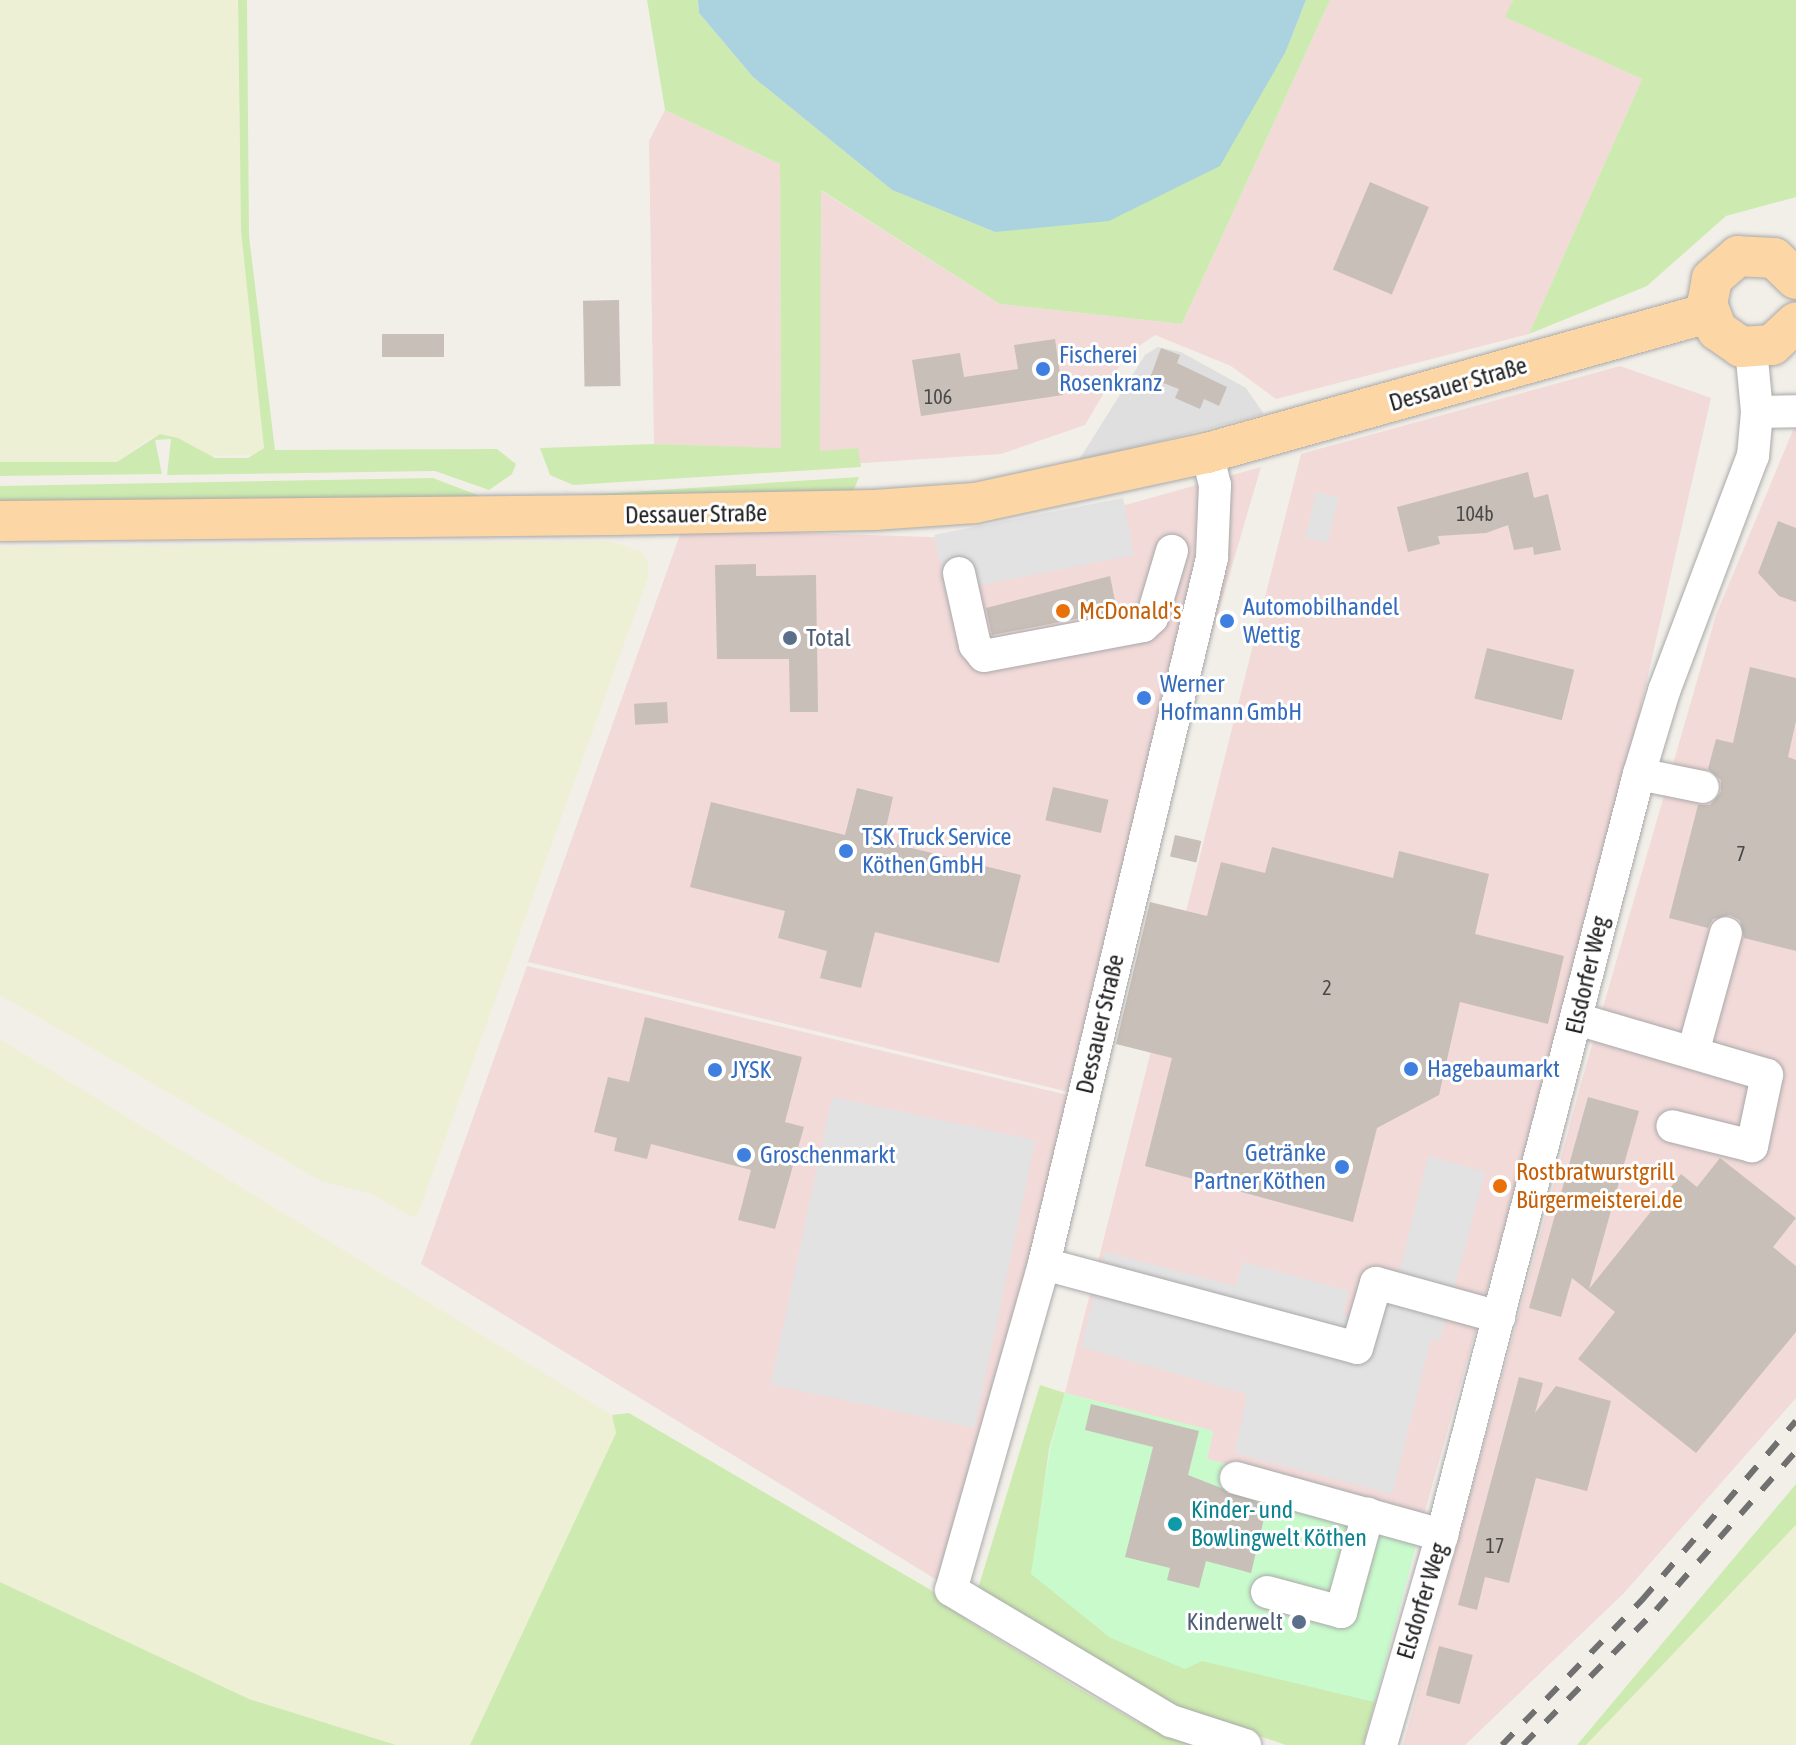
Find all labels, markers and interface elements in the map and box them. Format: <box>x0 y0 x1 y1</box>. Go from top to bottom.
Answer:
place label: Fischerei Rosenkranz <box>1059 341 1162 397</box>
street label: Dessauer Straße <box>1386 351 1530 417</box>
marker: Fischerei Rosenkranz <box>1034 360 1052 378</box>
house number: 106 <box>924 384 952 408</box>
street label: Dessauer Straße <box>625 498 767 530</box>
house number: 104b <box>1456 501 1494 525</box>
place label: Automobilhandel Wettig <box>1243 593 1399 649</box>
place label: McDonald's <box>1079 597 1181 625</box>
marker: McDonald's <box>1054 602 1072 620</box>
marker: Automobilhandel Wettig <box>1218 612 1236 630</box>
place label: Total <box>806 624 851 652</box>
marker: Total <box>781 629 799 647</box>
place label: Werner Hofmann GmbH <box>1160 670 1302 726</box>
marker: Werner Hofmann GmbH <box>1135 689 1153 707</box>
place label: TSK Truck Service Köthen GmbH <box>862 823 1011 879</box>
house number: 7 <box>1736 841 1746 865</box>
marker: TSK Truck Service Köthen GmbH <box>837 842 855 860</box>
street label: Elsdorfer Weg <box>1559 913 1615 1037</box>
street label: Dessauer Straße <box>1070 951 1130 1097</box>
house number: 2 <box>1322 975 1332 999</box>
place label: Hagebaumarkt <box>1427 1055 1560 1083</box>
place label: JYSK <box>731 1056 771 1084</box>
marker: Hagebaumarkt <box>1402 1060 1420 1078</box>
marker: JYSK <box>706 1061 724 1079</box>
place label: Getränke Partner Köthen <box>1193 1139 1326 1195</box>
place label: Groschenmarkt <box>760 1141 896 1169</box>
marker: Groschenmarkt <box>735 1146 753 1164</box>
marker: Getränke Partner Köthen <box>1333 1158 1351 1176</box>
place label: Rostbratwurstgrill Bürgermeisterei.de <box>1516 1158 1683 1214</box>
marker: Rostbratwurstgrill Bürgermeisterei.de <box>1491 1177 1509 1195</box>
place label: Kinder- und Bowlingwelt Köthen <box>1191 1496 1367 1552</box>
marker: Kinder- und Bowlingwelt Köthen <box>1166 1515 1184 1533</box>
house number: 17 <box>1486 1533 1504 1557</box>
street label: Elsdorfer Weg <box>1391 1539 1453 1663</box>
place label: Kinderwelt <box>1186 1608 1283 1636</box>
marker: Kinderwelt <box>1290 1613 1308 1631</box>

